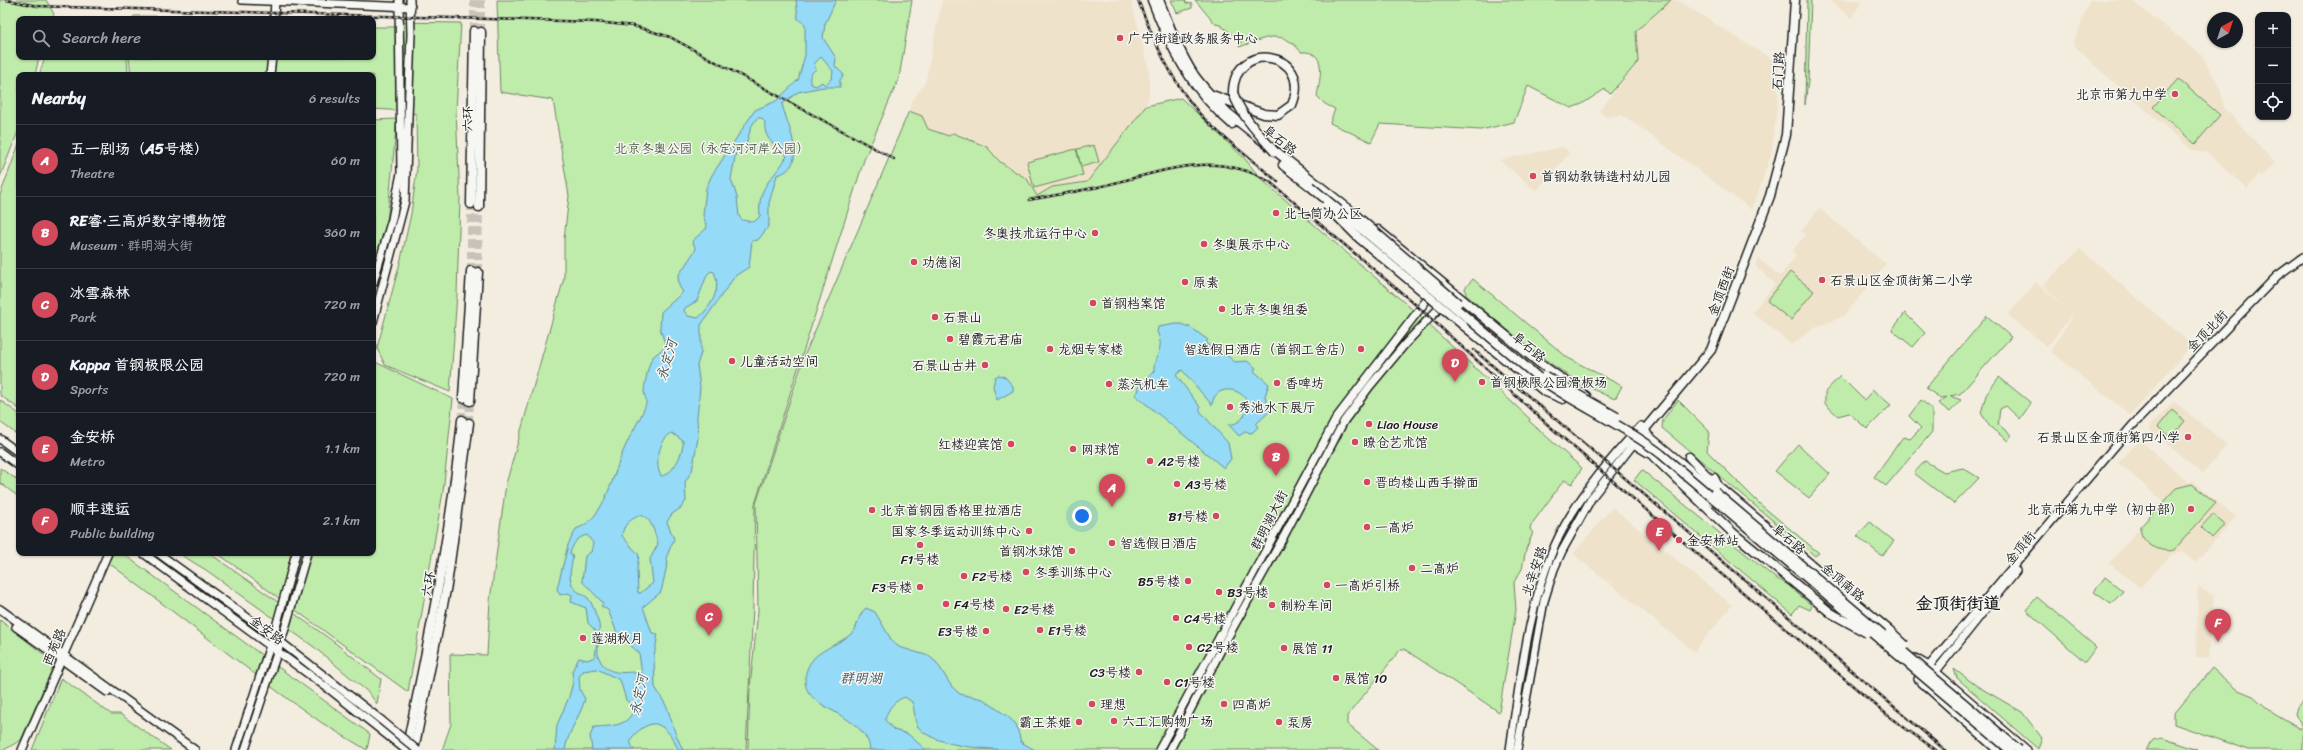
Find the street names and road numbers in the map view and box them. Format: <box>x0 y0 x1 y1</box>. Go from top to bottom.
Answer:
street label: 石门路 <box>1765 51 1791 91</box>
street label: 六环 <box>456 106 479 132</box>
street label: 阜石路 <box>1258 119 1302 161</box>
street label: 金顶西街 <box>1701 263 1741 319</box>
street label: 金顶北街 <box>2181 304 2233 358</box>
street label: 阜石路 <box>1507 326 1551 368</box>
street label: 群明湖大街 <box>1244 486 1294 554</box>
street label: 阜石路 <box>1767 518 1811 560</box>
street label: 金顶街 <box>1999 526 2041 570</box>
street label: 北辛安路 <box>1515 543 1553 599</box>
street label: 金顶南路 <box>1816 556 1870 608</box>
street label: 六环 <box>414 569 442 599</box>
street label: 金安路 <box>244 609 290 651</box>
street label: 西苑路 <box>36 625 72 669</box>

